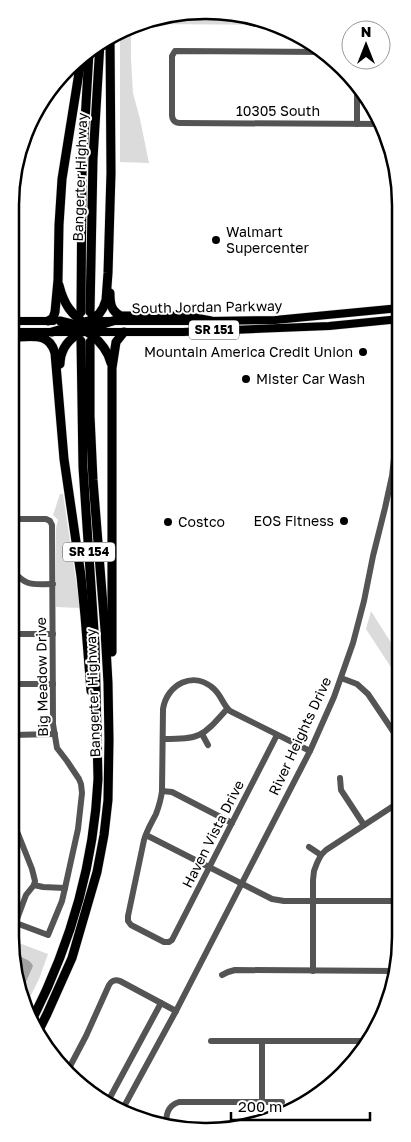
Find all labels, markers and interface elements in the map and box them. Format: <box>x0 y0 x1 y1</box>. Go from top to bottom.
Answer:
north arrow <box>341 20 391 70</box>
text: N <box>361 23 371 40</box>
street label: 10305 South <box>236 102 320 119</box>
street label: Bangerter Highway <box>69 112 90 242</box>
place label: Walmart Supercenter <box>226 223 309 256</box>
marker: Walmart Supercenter <box>210 234 222 246</box>
street label: South Jordan Parkway <box>132 297 283 316</box>
road number: SR 151 <box>189 320 239 340</box>
place label: Mountain America Credit Union <box>144 343 353 360</box>
marker: Mountain America Credit Union <box>357 346 369 358</box>
place label: Mister Car Wash <box>256 370 365 387</box>
marker: Mister Car Wash <box>240 373 252 385</box>
place label: EOS Fitness <box>253 512 334 529</box>
place label: Costco <box>178 513 225 530</box>
marker: EOS Fitness <box>338 515 350 527</box>
marker: Costco <box>162 516 174 528</box>
road number: SR 154 <box>63 542 115 562</box>
street label: Big Meadow Drive <box>32 617 51 737</box>
street label: Bangerter Highway <box>82 628 103 758</box>
street label: River Heights Drive <box>265 674 334 798</box>
street label: Haven Vista Drive <box>178 777 247 890</box>
scale bar <box>231 1090 370 1122</box>
text: 200 m <box>238 1097 282 1115</box>

